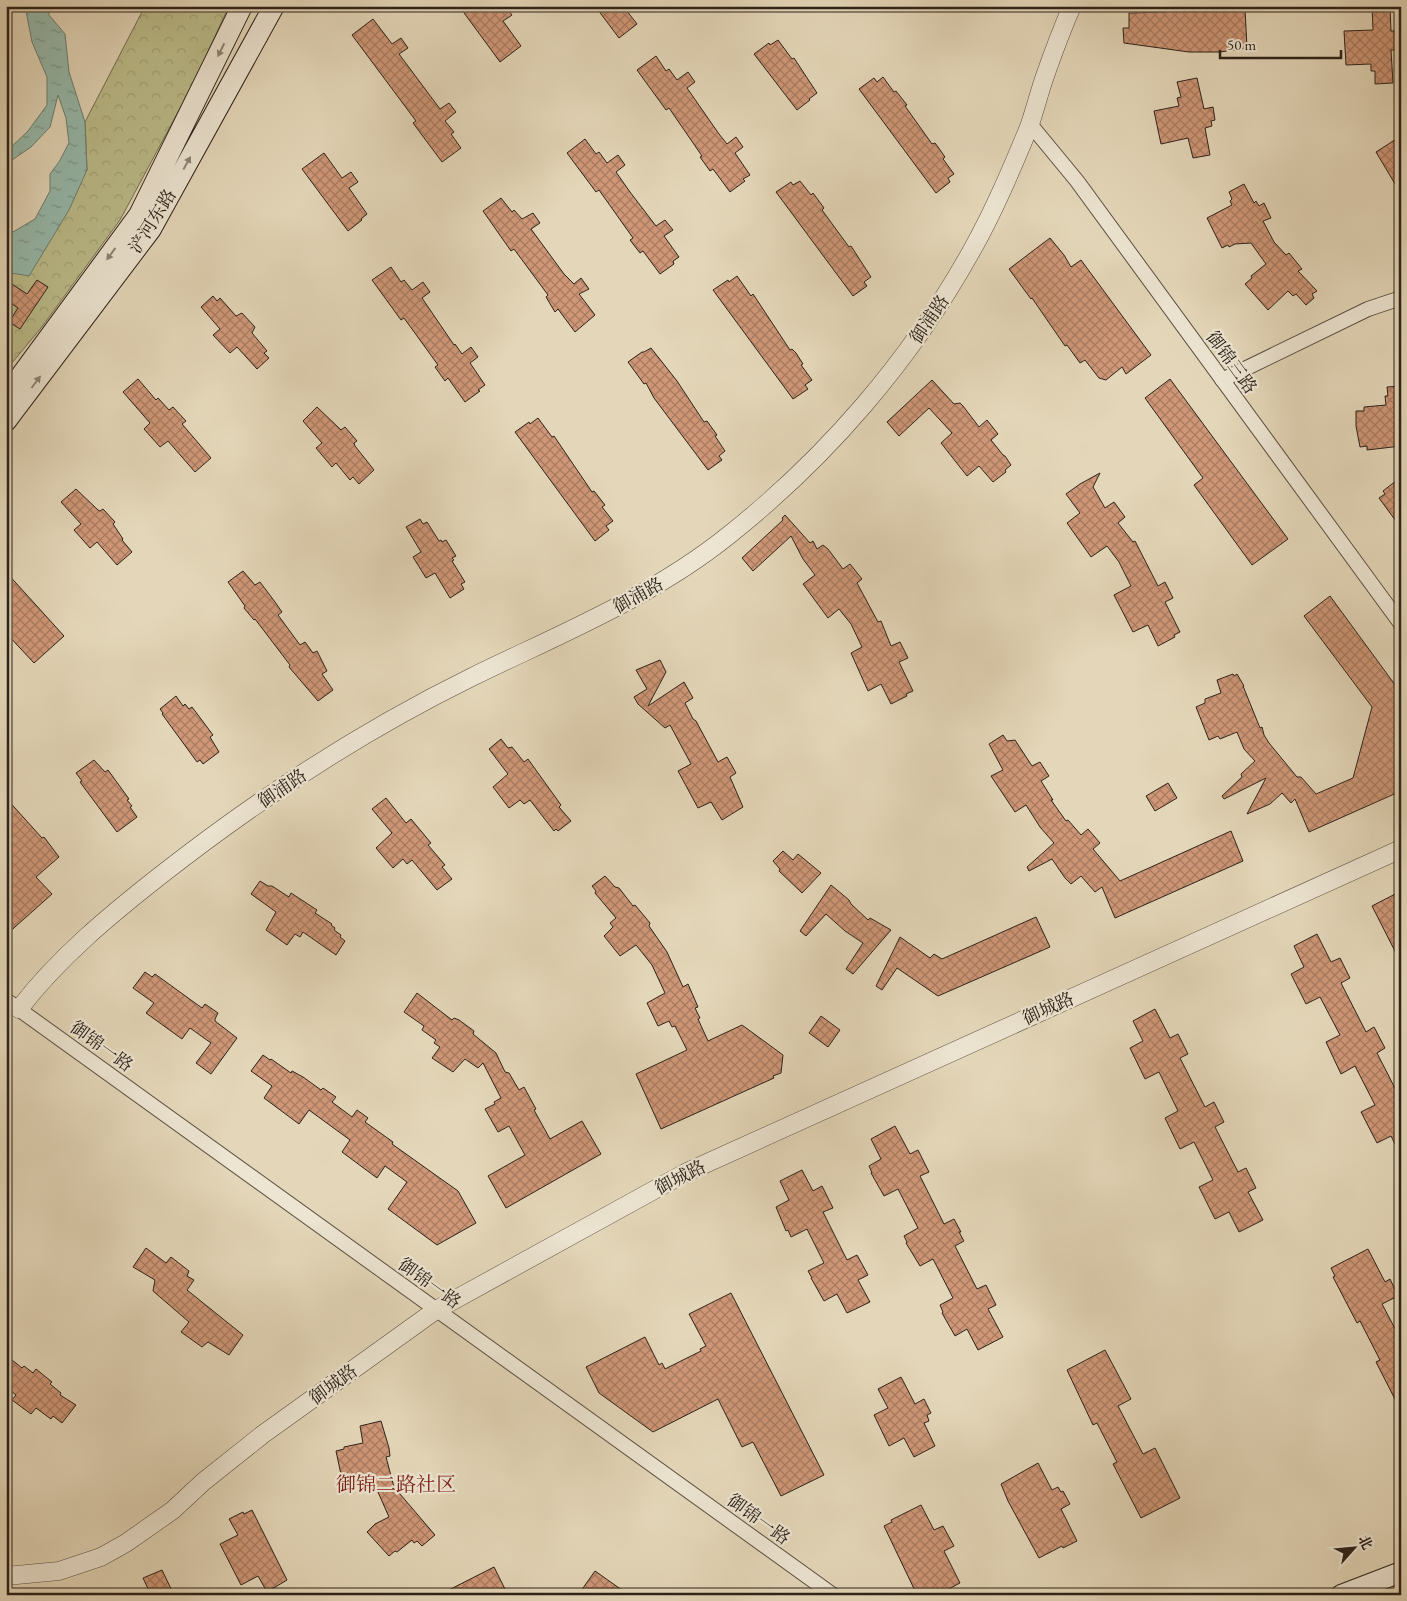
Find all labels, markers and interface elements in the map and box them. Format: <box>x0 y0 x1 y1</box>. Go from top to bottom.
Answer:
scale bar <box>1220 28 1341 60</box>
text: 50 m <box>1227 35 1256 54</box>
one-way arrow <box>217 43 225 57</box>
one-way arrow <box>183 156 192 169</box>
street label: 浐河东路 <box>123 184 181 258</box>
one-way arrow <box>106 247 116 261</box>
street label: 御浦路 <box>904 290 954 348</box>
street label: 御锦三路 <box>1202 326 1262 398</box>
one-way arrow <box>30 376 41 389</box>
street label: 御浦路 <box>609 572 667 618</box>
street label: 御浦路 <box>253 763 311 813</box>
street label: 御城路 <box>1019 987 1077 1029</box>
street label: 御锦一路 <box>66 1016 138 1076</box>
street label: 御城路 <box>651 1154 709 1200</box>
street label: 御锦一路 <box>394 1253 466 1313</box>
street label: 御城路 <box>304 1359 362 1409</box>
district label: 御锦二路社区 <box>336 1471 456 1497</box>
street label: 御锦一路 <box>723 1489 795 1549</box>
north arrow <box>1330 1524 1380 1574</box>
text: 北 <box>1354 1532 1377 1552</box>

